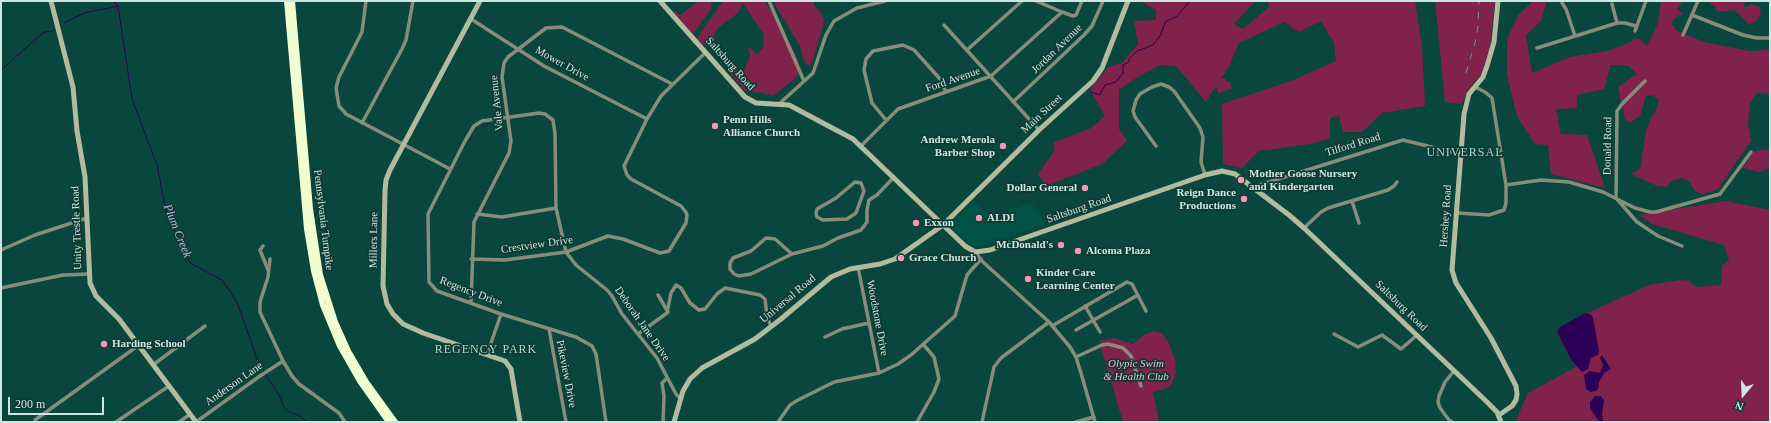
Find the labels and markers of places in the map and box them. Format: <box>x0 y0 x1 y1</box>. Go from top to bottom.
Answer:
place label: Penn Hills Alliance Church <box>723 113 800 139</box>
marker: Penn Hills Alliance Church <box>710 121 720 131</box>
place label: Andrew Merola Barber Shop <box>921 133 995 159</box>
marker: Andrew Merola Barber Shop <box>998 141 1008 151</box>
place label: Mother Goose Nursery and Kindergarten <box>1249 167 1357 193</box>
marker: Mother Goose Nursery and Kindergarten <box>1236 175 1246 185</box>
place label: Dollar General <box>1006 181 1077 195</box>
marker: Dollar General <box>1080 183 1090 193</box>
place label: Reign Dance Productions <box>1176 186 1236 212</box>
marker: Reign Dance Productions <box>1239 194 1249 204</box>
place label: ALDI <box>987 211 1015 225</box>
marker: ALDI <box>974 213 984 223</box>
place label: Exxon <box>924 216 954 230</box>
marker: Exxon <box>911 218 921 228</box>
place label: McDonald's <box>996 238 1053 252</box>
marker: McDonald's <box>1056 240 1066 250</box>
place label: Alcoma Plaza <box>1086 244 1150 258</box>
marker: Alcoma Plaza <box>1073 246 1083 256</box>
place label: Grace Church <box>909 251 976 265</box>
marker: Grace Church <box>896 253 906 263</box>
place label: Kinder Care Learning Center <box>1036 266 1115 292</box>
marker: Kinder Care Learning Center <box>1023 274 1033 284</box>
place label: Harding School <box>112 337 186 351</box>
marker: Harding School <box>99 339 109 349</box>

